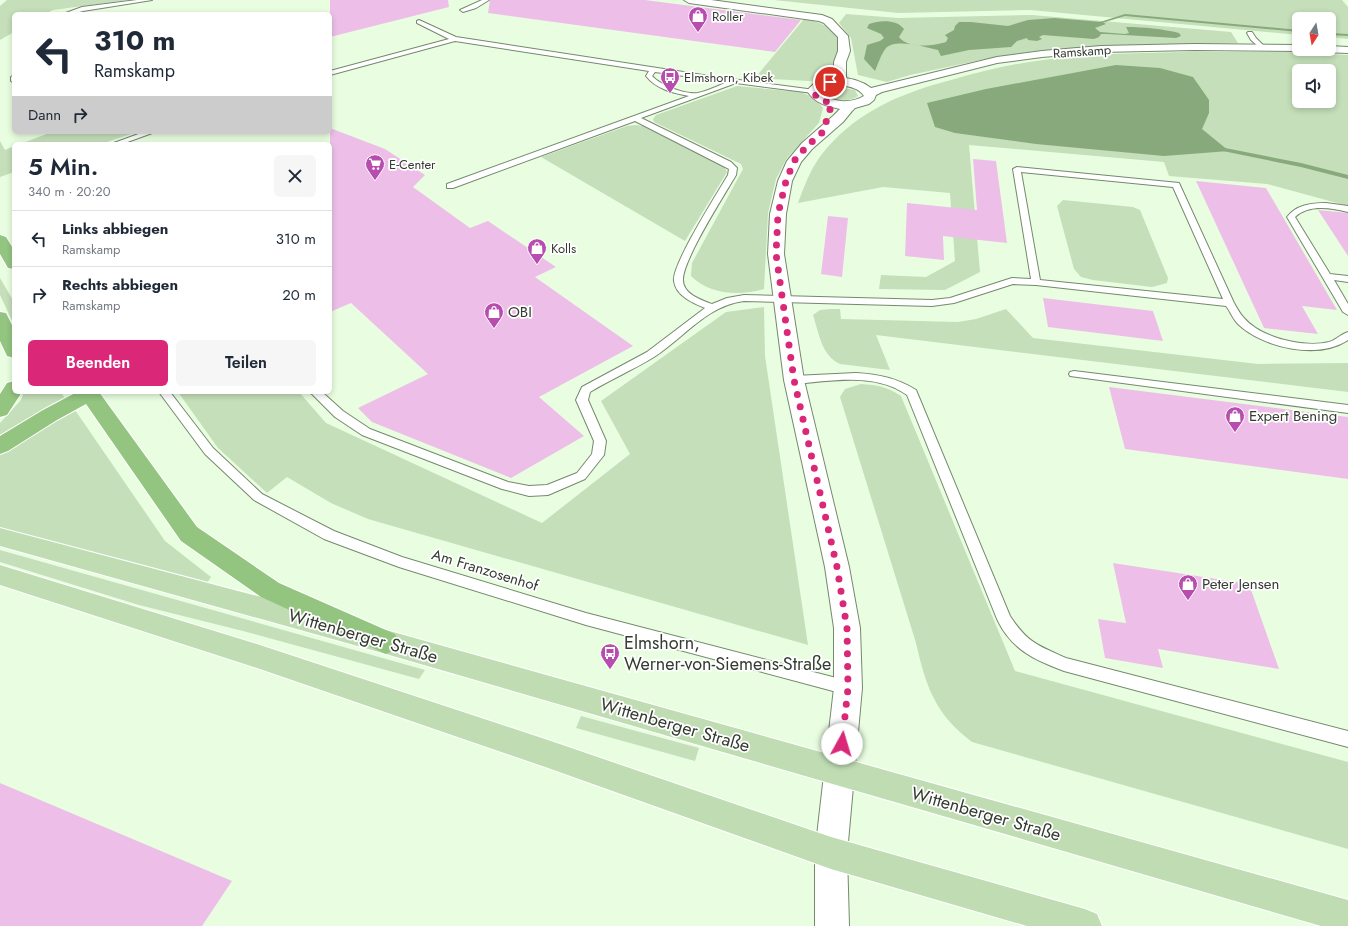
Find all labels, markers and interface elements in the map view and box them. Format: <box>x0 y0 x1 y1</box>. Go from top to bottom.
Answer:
shop icon: Roller <box>687 5 709 33</box>
place label: Roller <box>712 7 744 26</box>
north arrow <box>1292 12 1336 56</box>
map controls <box>1292 12 1336 108</box>
text: 310 m <box>94 20 176 61</box>
icon: left <box>28 28 80 80</box>
street label: Ramskamp <box>1052 40 1112 63</box>
text: Ramskamp <box>94 58 175 84</box>
button: sound <box>1292 64 1336 108</box>
pin <box>813 65 847 99</box>
bus stop icon: Elmshorn, Kibek <box>659 66 681 94</box>
place label: Elmshorn, Kibek <box>684 68 773 87</box>
icon: arrive <box>819 71 841 93</box>
text: Dann <box>28 104 61 126</box>
icon: right <box>69 104 91 126</box>
text: 5 Min. <box>28 149 98 184</box>
supermarket icon: E-Center <box>364 153 386 181</box>
button: close <box>274 155 316 197</box>
place label: E-Center <box>389 155 436 174</box>
text: 340 m · 20:20 <box>28 182 111 201</box>
text: Links abbiegen <box>62 218 168 240</box>
icon: left <box>28 228 50 250</box>
text: 310 m <box>276 228 316 250</box>
shop icon: Kolls <box>526 237 548 265</box>
place label: Kolls <box>551 239 576 258</box>
text: Ramskamp <box>62 240 120 259</box>
text: Rechts abbiegen <box>62 274 178 296</box>
icon: right <box>28 284 50 306</box>
text: 20 m <box>282 284 316 306</box>
text: Ramskamp <box>62 296 120 315</box>
shop icon: OBI <box>483 301 505 329</box>
place label: OBI <box>508 301 532 323</box>
button: Beenden <box>28 340 168 386</box>
button: Teilen <box>176 340 316 386</box>
shop icon: Expert Bening <box>1224 405 1246 433</box>
place label: Expert Bening <box>1249 405 1337 427</box>
street label: Am Franzosenhof <box>429 543 542 597</box>
shop icon: Peter Jensen <box>1177 573 1199 601</box>
place label: Peter Jensen <box>1202 573 1279 595</box>
street label: Wittenberger Straße <box>285 602 441 670</box>
place label: Elmshorn, Werner-von-Siemens-Straße <box>624 630 831 677</box>
bus stop icon: Elmshorn, Werner-von-Siemens-Straße <box>599 642 621 670</box>
street label: Wittenberger Straße <box>597 691 753 759</box>
position arrow <box>821 723 863 765</box>
street label: Wittenberger Straße <box>908 780 1064 848</box>

